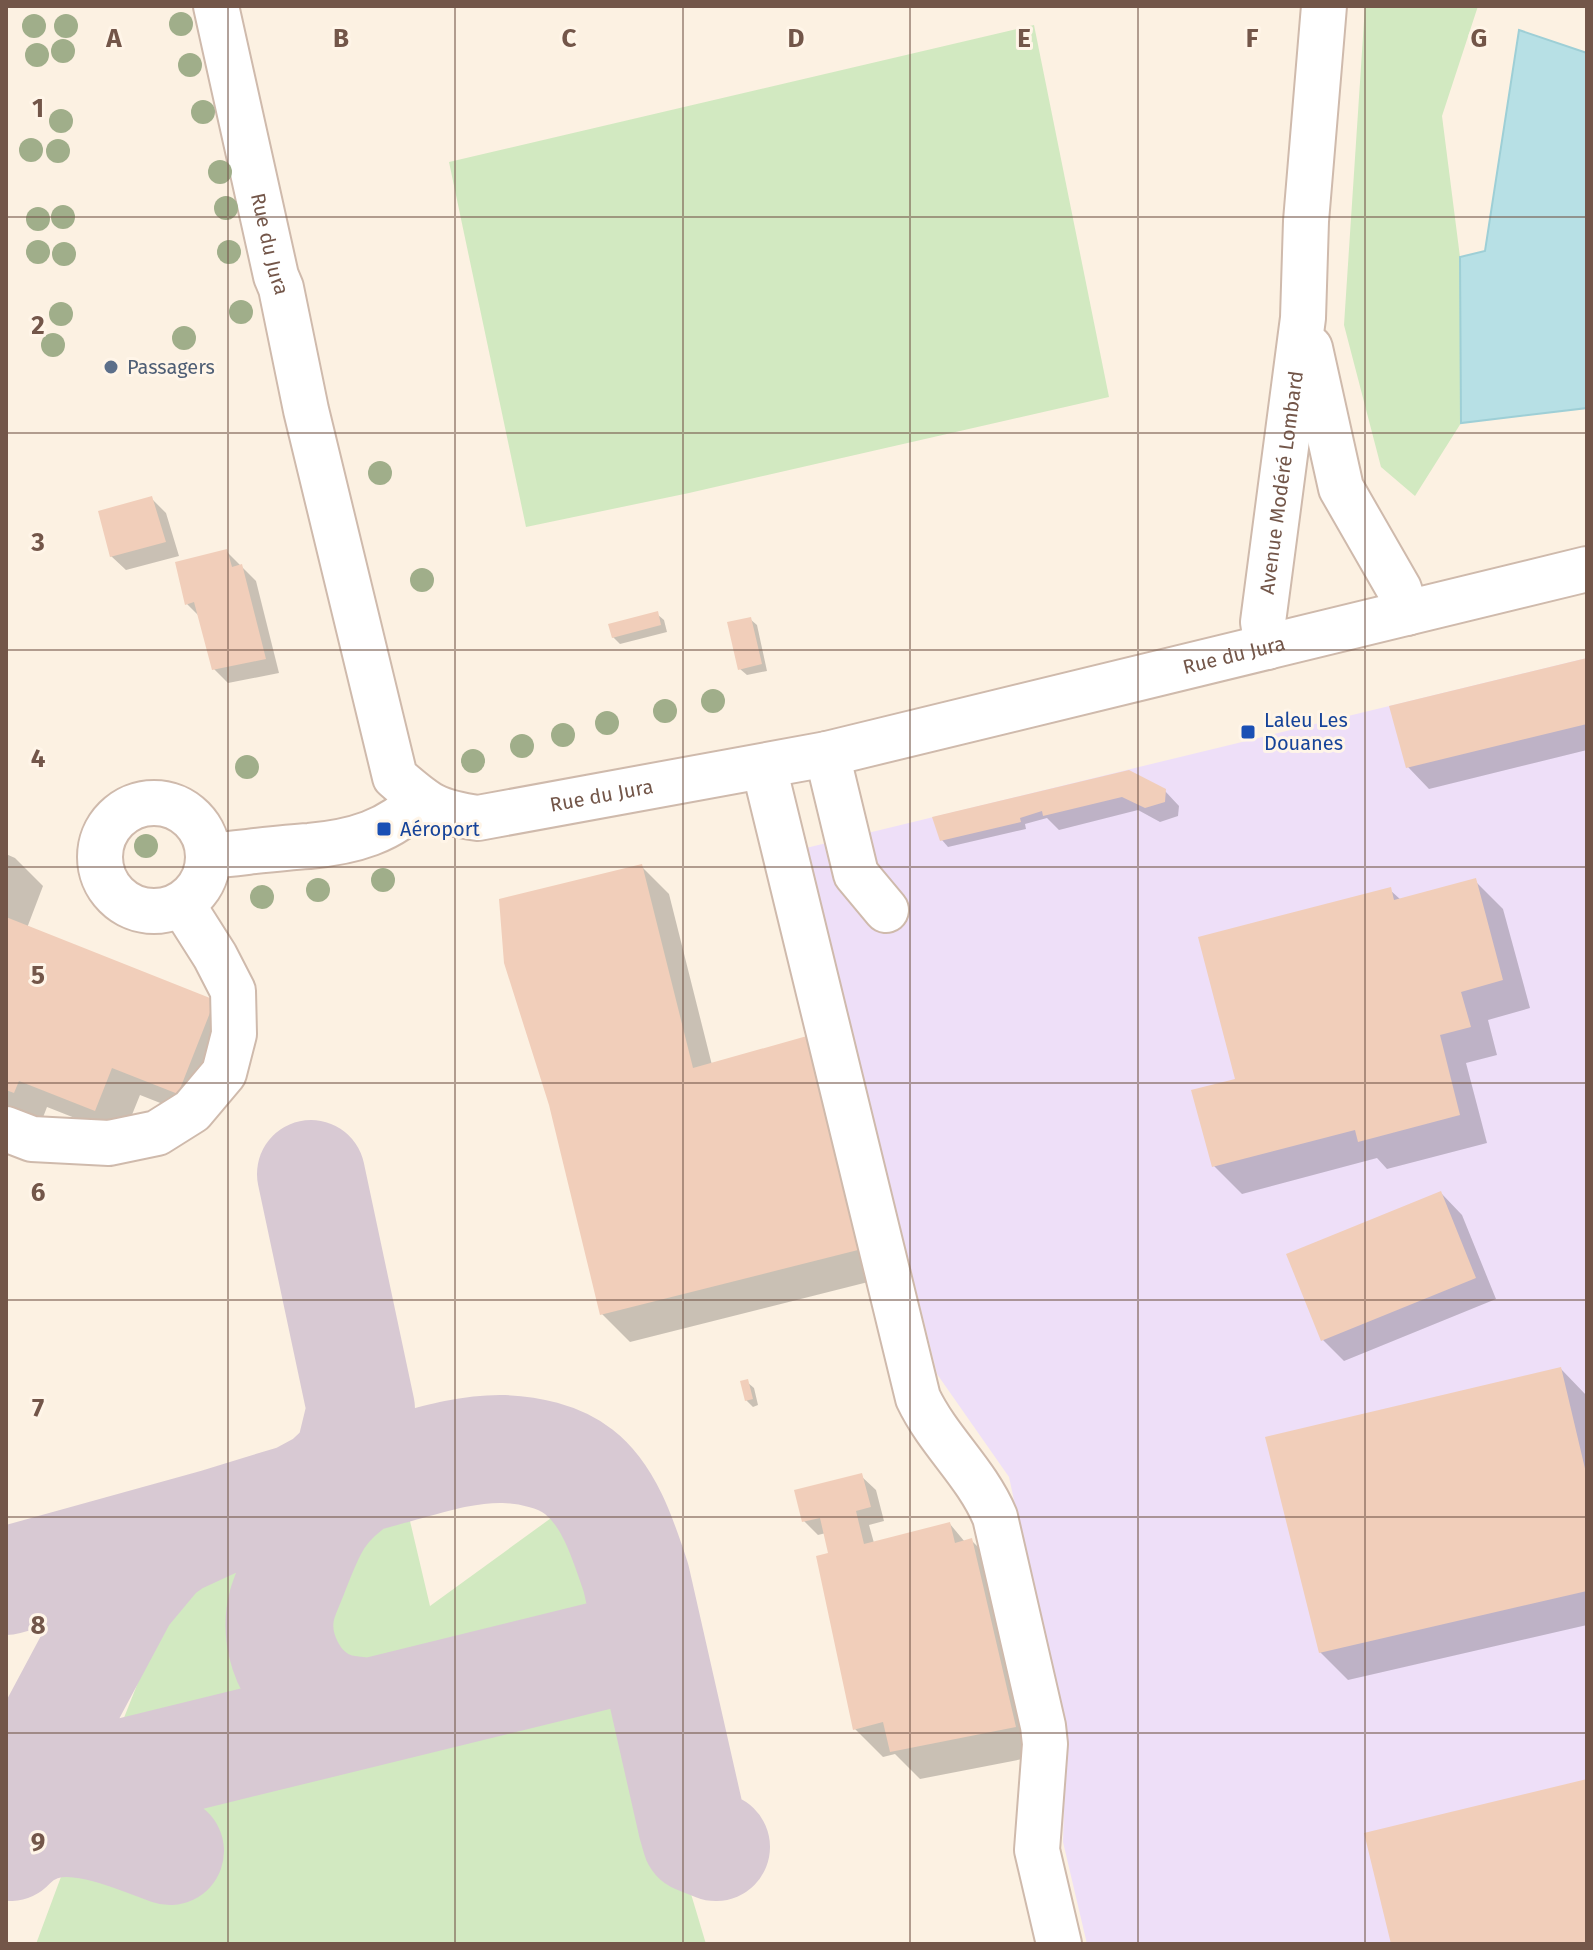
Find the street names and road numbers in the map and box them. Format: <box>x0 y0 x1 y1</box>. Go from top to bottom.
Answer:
street label: Rue du Jura <box>246 191 294 297</box>
street label: Avenue Modéré Lombard <box>1255 369 1308 596</box>
street label: Rue du Jura <box>1180 631 1287 679</box>
street label: Rue du Jura <box>548 774 655 817</box>

